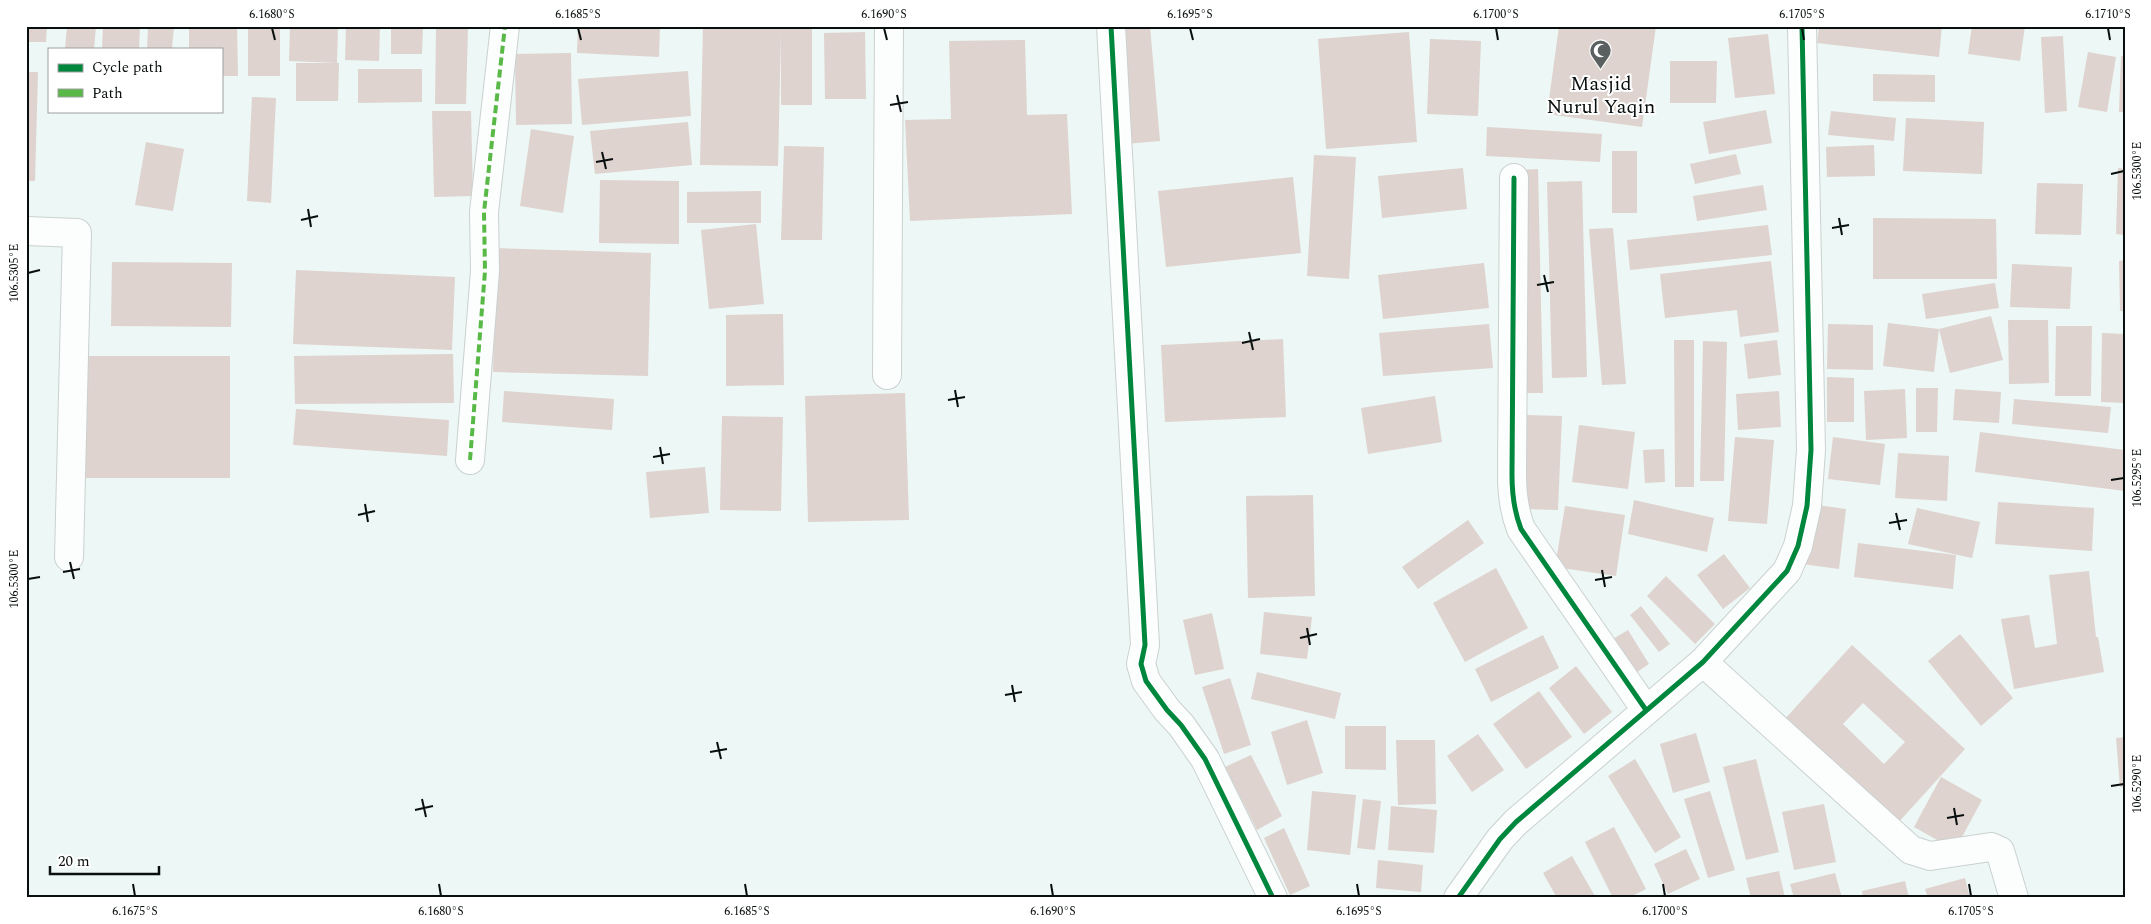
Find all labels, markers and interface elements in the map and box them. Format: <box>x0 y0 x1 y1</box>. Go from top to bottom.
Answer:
text: 6.1680°S <box>249 5 295 24</box>
text: 6.1685°S <box>555 5 601 24</box>
text: 6.1690°S <box>861 5 907 24</box>
text: 6.1695°S <box>1167 5 1213 24</box>
text: 6.1700°S <box>1473 5 1519 24</box>
text: 6.1705°S <box>1779 5 1825 24</box>
text: 6.1710°S <box>2085 5 2131 24</box>
mosque icon: Masjid Nurul Yaqin <box>1589 39 1613 70</box>
legend <box>48 48 222 112</box>
text: Cycle path <box>92 56 163 79</box>
place label: Masjid Nurul Yaqin <box>1546 69 1656 122</box>
text: Path <box>92 82 123 105</box>
text: 106.5300°E <box>2128 142 2147 200</box>
text: 106.5305°E <box>5 244 24 302</box>
text: 106.5295°E <box>2128 449 2147 507</box>
text: 106.5300°E <box>5 550 24 608</box>
text: 106.5290°E <box>2128 755 2147 813</box>
scale bar <box>50 844 159 876</box>
text: 20 m <box>58 850 90 873</box>
text: 6.1675°S <box>112 902 158 921</box>
text: 6.1680°S <box>418 902 464 921</box>
text: 6.1685°S <box>724 902 770 921</box>
text: 6.1690°S <box>1030 902 1076 921</box>
text: 6.1695°S <box>1336 902 1382 921</box>
text: 6.1700°S <box>1642 902 1688 921</box>
text: 6.1705°S <box>1948 902 1994 921</box>

